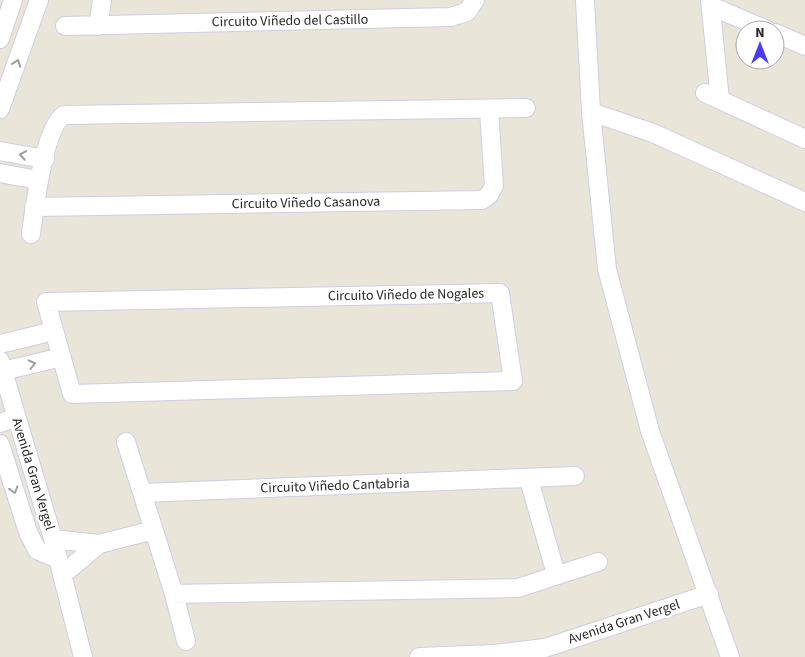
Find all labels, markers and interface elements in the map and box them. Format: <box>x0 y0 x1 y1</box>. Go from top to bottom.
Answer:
street label: Circuito Viñedo del Castillo <box>212 10 368 32</box>
north arrow <box>735 20 785 70</box>
text: N <box>755 23 765 43</box>
one-way arrow <box>11 59 21 68</box>
one-way arrow <box>18 151 27 161</box>
street label: Circuito Viñedo Casanova <box>232 192 380 214</box>
street label: Circuito Viñedo de Nogales <box>328 284 484 306</box>
one-way arrow <box>28 359 37 370</box>
street label: Avenida Gran Vergel <box>6 415 60 533</box>
street label: Circuito Viñedo Cantabria <box>260 473 410 499</box>
one-way arrow <box>8 486 18 494</box>
street label: Avenida Gran Vergel <box>566 594 683 649</box>

